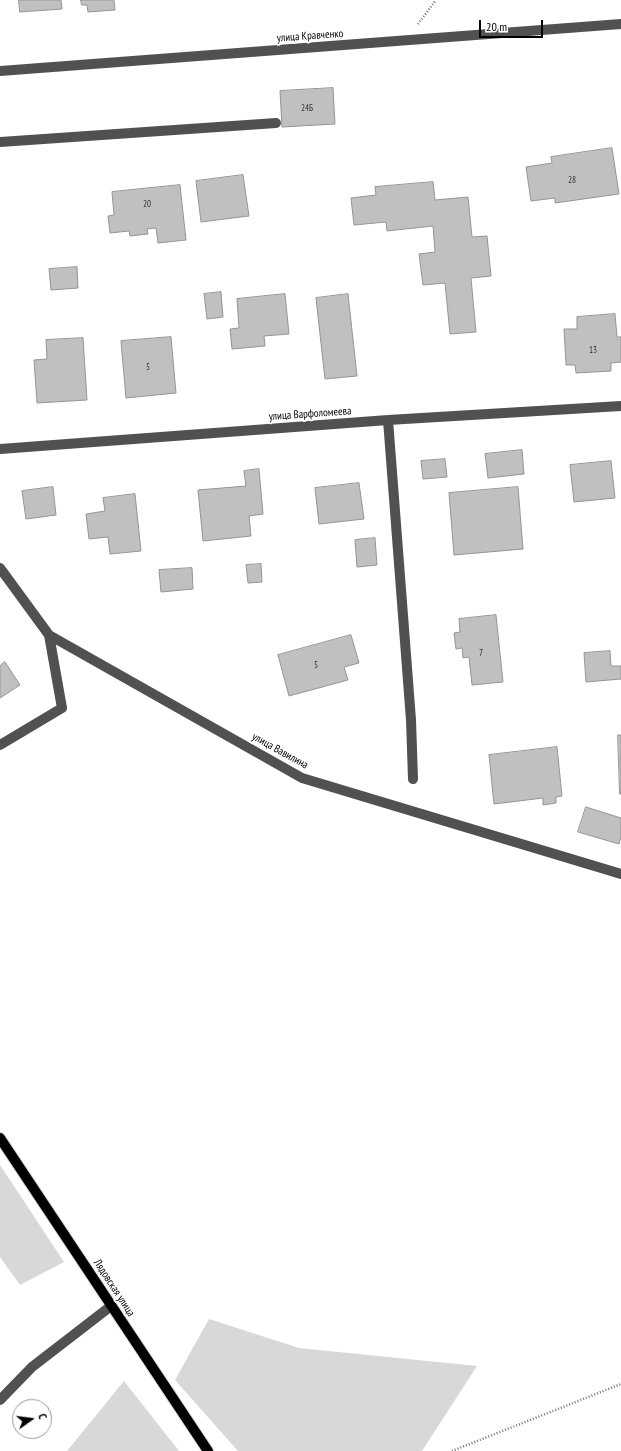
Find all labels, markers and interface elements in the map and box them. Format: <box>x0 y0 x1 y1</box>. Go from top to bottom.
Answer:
scale bar <box>481 12 545 38</box>
text: 20 m <box>486 19 507 34</box>
street label: улица Кравченко <box>276 27 344 45</box>
house number: 24Б <box>301 103 313 113</box>
house number: 28 <box>568 175 576 185</box>
house number: 20 <box>143 199 151 209</box>
house number: 13 <box>589 345 597 355</box>
house number: 5 <box>146 362 150 372</box>
street label: улица Варфоломеева <box>268 405 352 423</box>
house number: 7 <box>479 648 483 658</box>
house number: 5 <box>314 660 318 670</box>
street label: улица Вавилина <box>250 730 310 772</box>
street label: Лядовская улица <box>91 1257 137 1319</box>
north arrow <box>12 1399 52 1439</box>
text: С <box>35 1412 50 1420</box>

